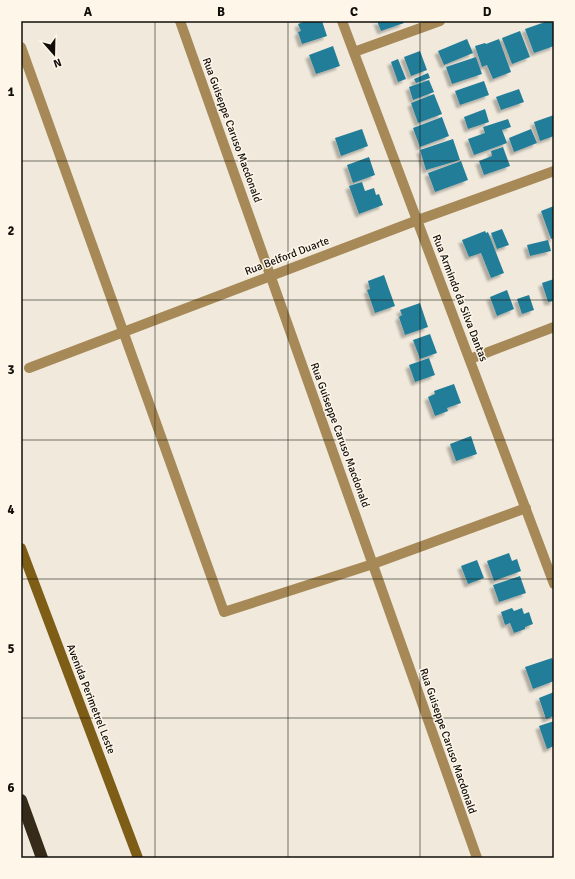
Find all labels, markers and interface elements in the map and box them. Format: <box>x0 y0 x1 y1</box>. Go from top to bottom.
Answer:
text: A <box>84 4 93 20</box>
text: B <box>217 4 225 20</box>
text: C <box>350 4 358 20</box>
text: D <box>483 4 492 20</box>
north arrow <box>34 34 74 74</box>
text: N <box>51 56 63 70</box>
street label: Rua Guiseppe Caruso Macdonald <box>200 56 264 204</box>
text: 1 <box>7 84 15 100</box>
text: 2 <box>7 223 15 239</box>
street label: Rua Armindo da Silva Dantas <box>430 233 490 363</box>
street label: Rua Belford Duarte <box>243 234 331 278</box>
street label: Rua Guiseppe Caruso Macdonald <box>308 361 372 509</box>
text: 3 <box>7 362 15 378</box>
text: 4 <box>7 502 15 518</box>
text: 5 <box>7 641 15 657</box>
street label: Avenida Perimetrel Leste <box>64 642 118 756</box>
street label: Rua Guiseppe Caruso Macdonald <box>417 666 479 816</box>
text: 6 <box>7 780 15 796</box>

